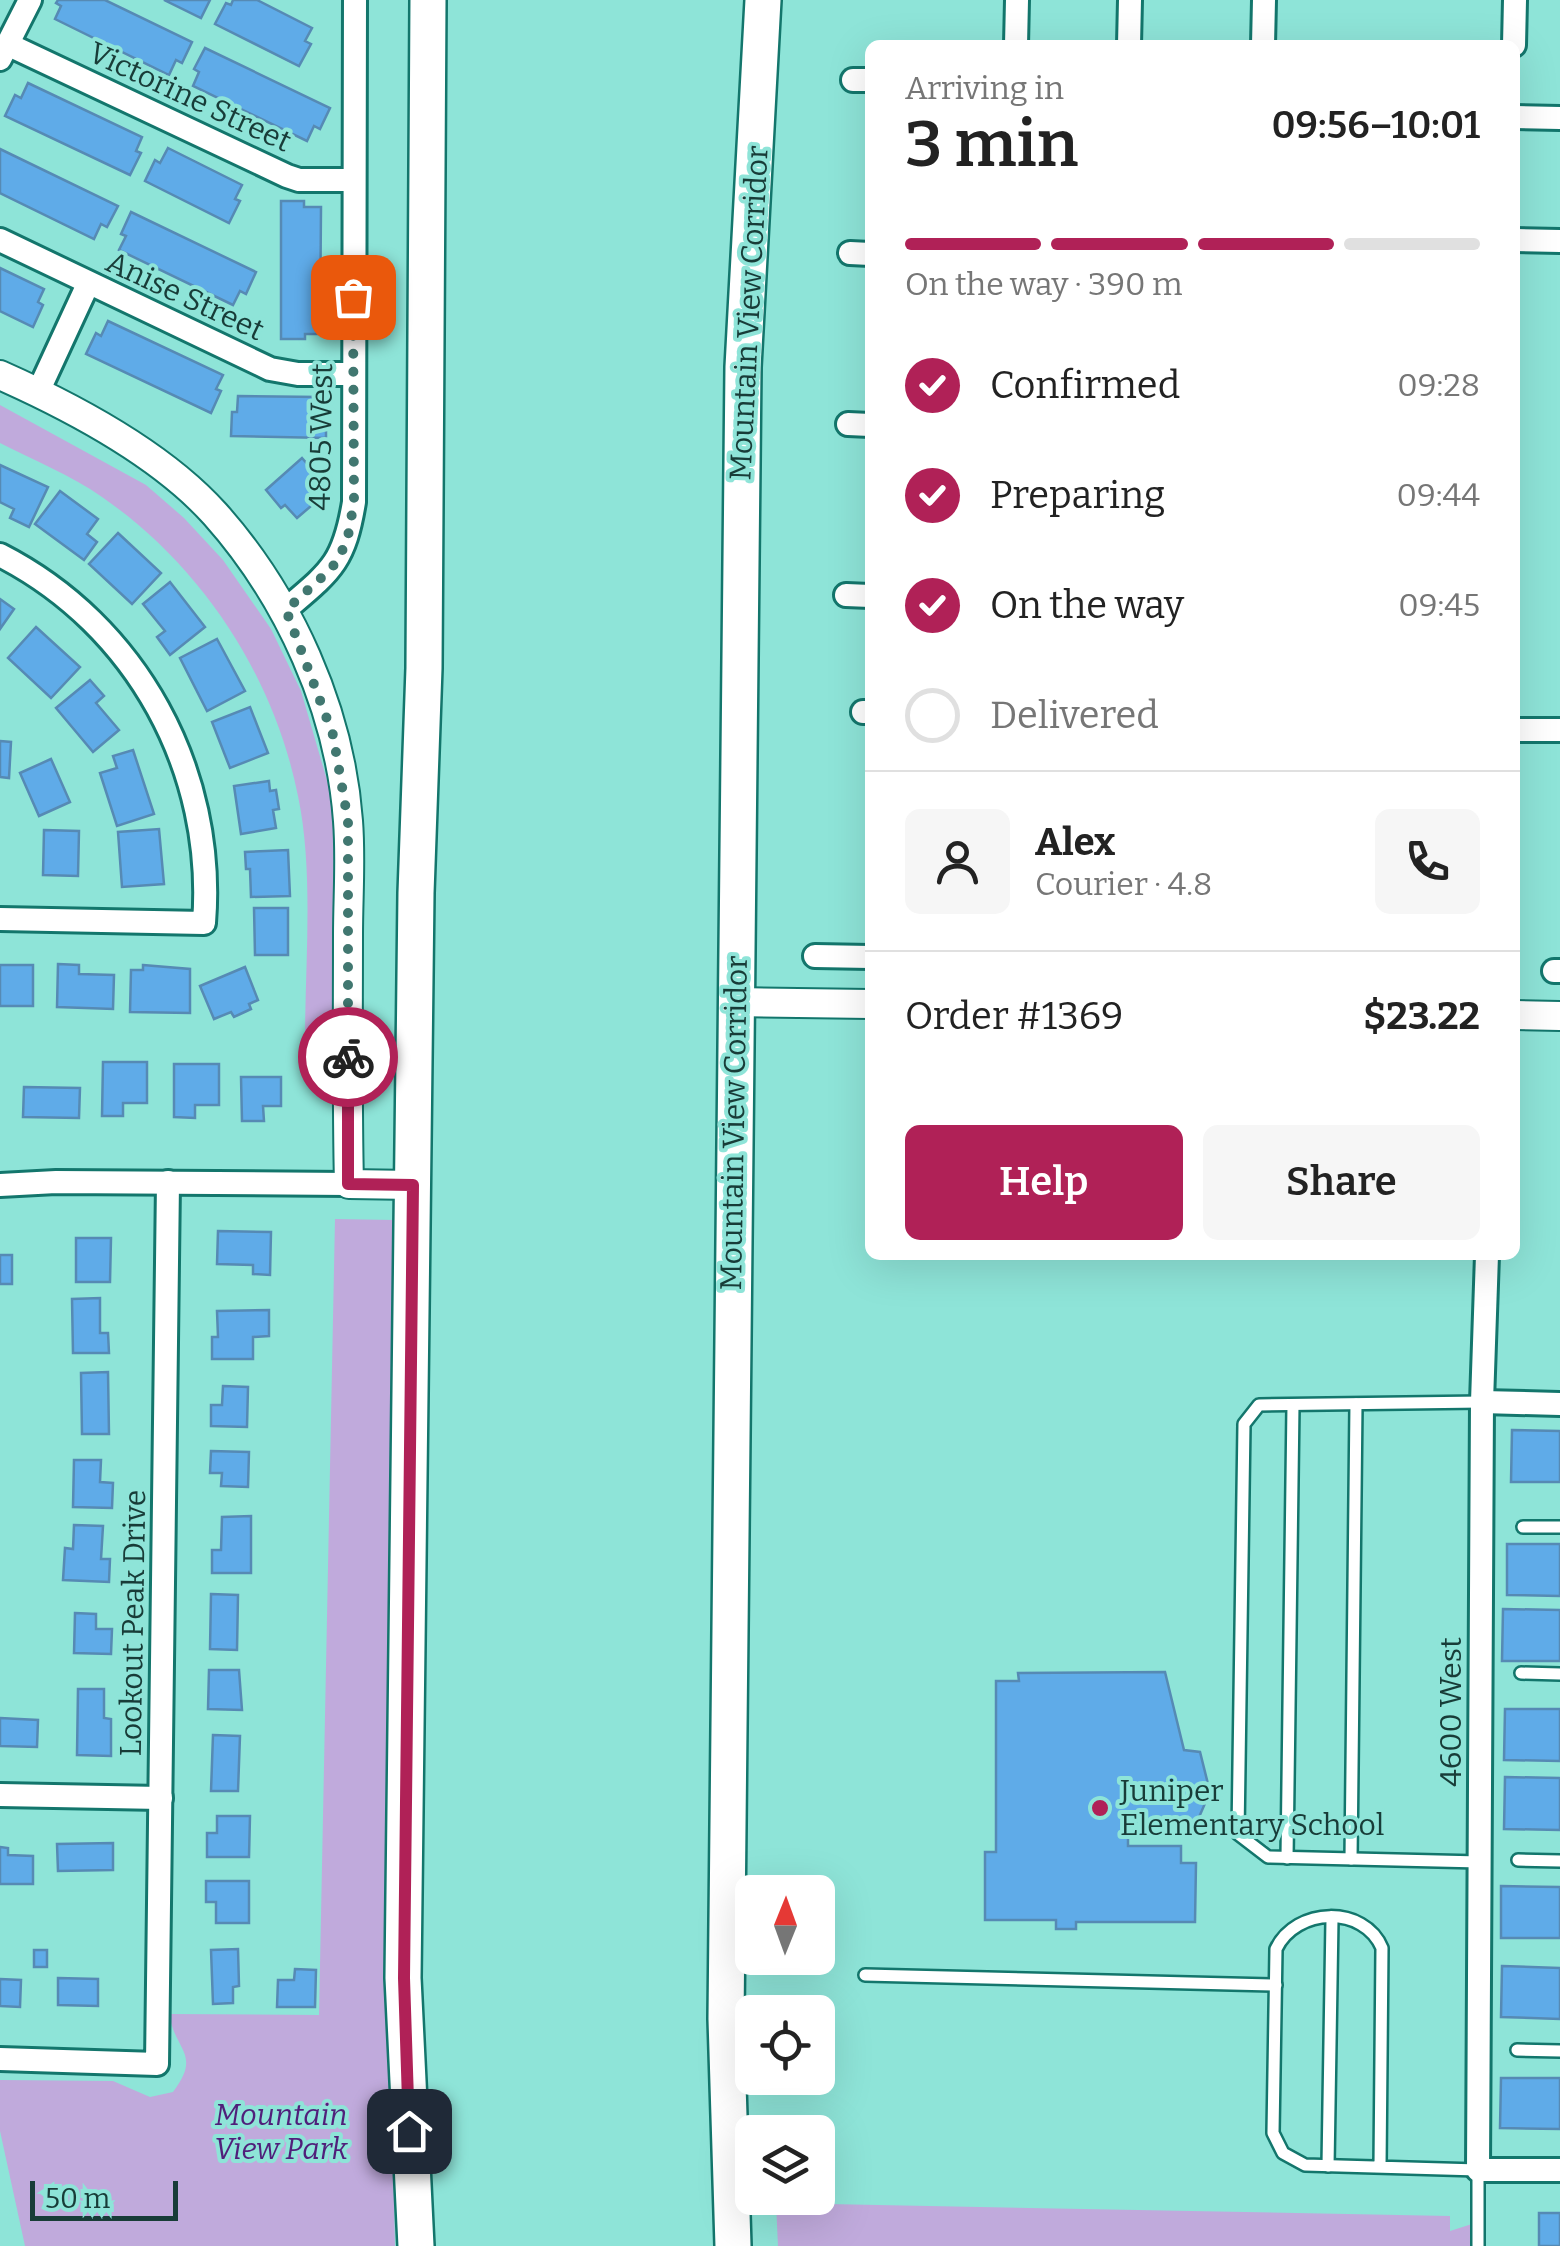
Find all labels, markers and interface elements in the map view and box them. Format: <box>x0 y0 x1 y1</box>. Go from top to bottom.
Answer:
street label: Victorine Street <box>83 34 297 160</box>
text: Arriving in <box>905 69 1064 107</box>
text: 09:56–10:01 <box>1271 102 1480 148</box>
text: 3 min <box>905 105 1078 183</box>
street label: Mountain View Corridor <box>722 145 776 481</box>
street label: Anise Street <box>100 244 270 348</box>
pin <box>311 255 396 340</box>
text: On the way · 390 m <box>905 265 1182 303</box>
icon: bag <box>326 270 381 325</box>
icon: check <box>905 358 960 413</box>
text: Confirmed <box>990 362 1180 408</box>
street label: 4805 West <box>302 363 340 511</box>
text: 09:28 <box>1397 366 1480 404</box>
icon: check <box>905 468 960 523</box>
text: Preparing <box>990 472 1165 518</box>
text: 09:44 <box>1396 476 1480 514</box>
icon: check <box>905 578 960 633</box>
text: On the way <box>990 582 1184 628</box>
text: 09:45 <box>1398 586 1480 624</box>
text: Delivered <box>990 692 1159 738</box>
button: person <box>905 809 1010 914</box>
button: phone <box>1375 809 1480 914</box>
text: Alex <box>1035 819 1115 865</box>
text: Courier · 4.8 <box>1035 865 1212 903</box>
street label: Mountain View Corridor <box>713 955 755 1291</box>
text: Order #1369 <box>905 993 1123 1039</box>
text: $23.22 <box>1363 993 1480 1039</box>
courier <box>298 1007 398 1107</box>
icon: bike <box>321 1030 376 1085</box>
button: Help <box>905 1125 1183 1240</box>
button: Share <box>1203 1125 1480 1240</box>
street label: Lookout Peak Drive <box>113 1489 153 1757</box>
street label: 4600 West <box>1433 1637 1469 1787</box>
place label: Juniper Elementary School <box>1119 1773 1384 1843</box>
marker: Juniper Elementary School <box>1089 1797 1111 1819</box>
north arrow <box>735 1875 835 1975</box>
map controls <box>735 1875 835 2215</box>
button: locate <box>735 1995 835 2095</box>
pin <box>367 2089 452 2174</box>
park label: Mountain View Park <box>214 2097 349 2167</box>
icon: home <box>382 2104 437 2159</box>
button: layers <box>735 2115 835 2215</box>
scale bar <box>30 2176 178 2220</box>
text: 50 m <box>45 2182 110 2215</box>

